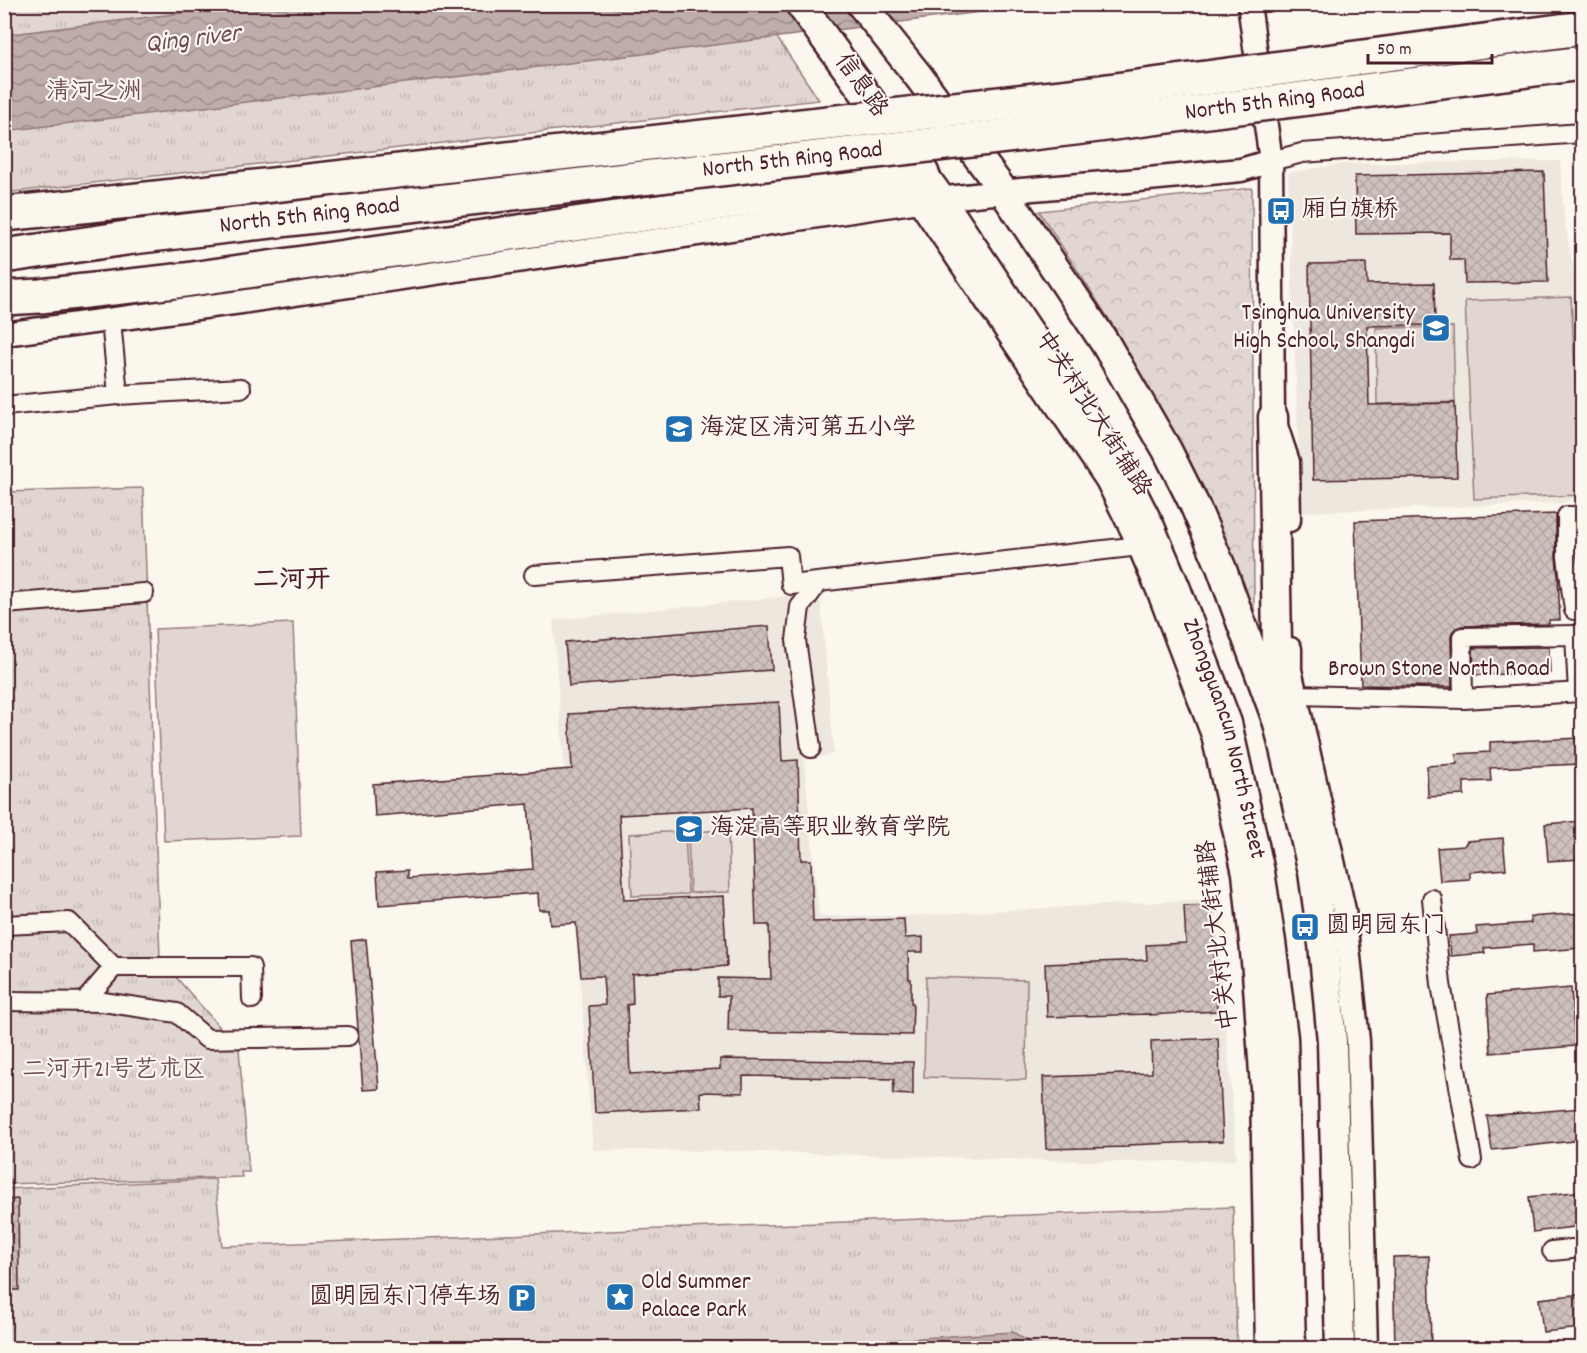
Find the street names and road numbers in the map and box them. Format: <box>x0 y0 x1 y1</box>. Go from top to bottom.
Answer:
street label: 信息路 <box>825 47 895 125</box>
street label: North 5th Ring Road <box>1183 74 1367 131</box>
street label: North 5th Ring Road <box>701 133 885 188</box>
street label: North 5th Ring Road <box>218 189 402 244</box>
street label: 中关村北大街辅路 <box>1025 324 1159 504</box>
street label: Zhongguancun North Street <box>1172 614 1274 862</box>
street label: Brown Stone North Road <box>1328 653 1550 687</box>
street label: 中关村北大街辅路 <box>1190 838 1248 1032</box>

